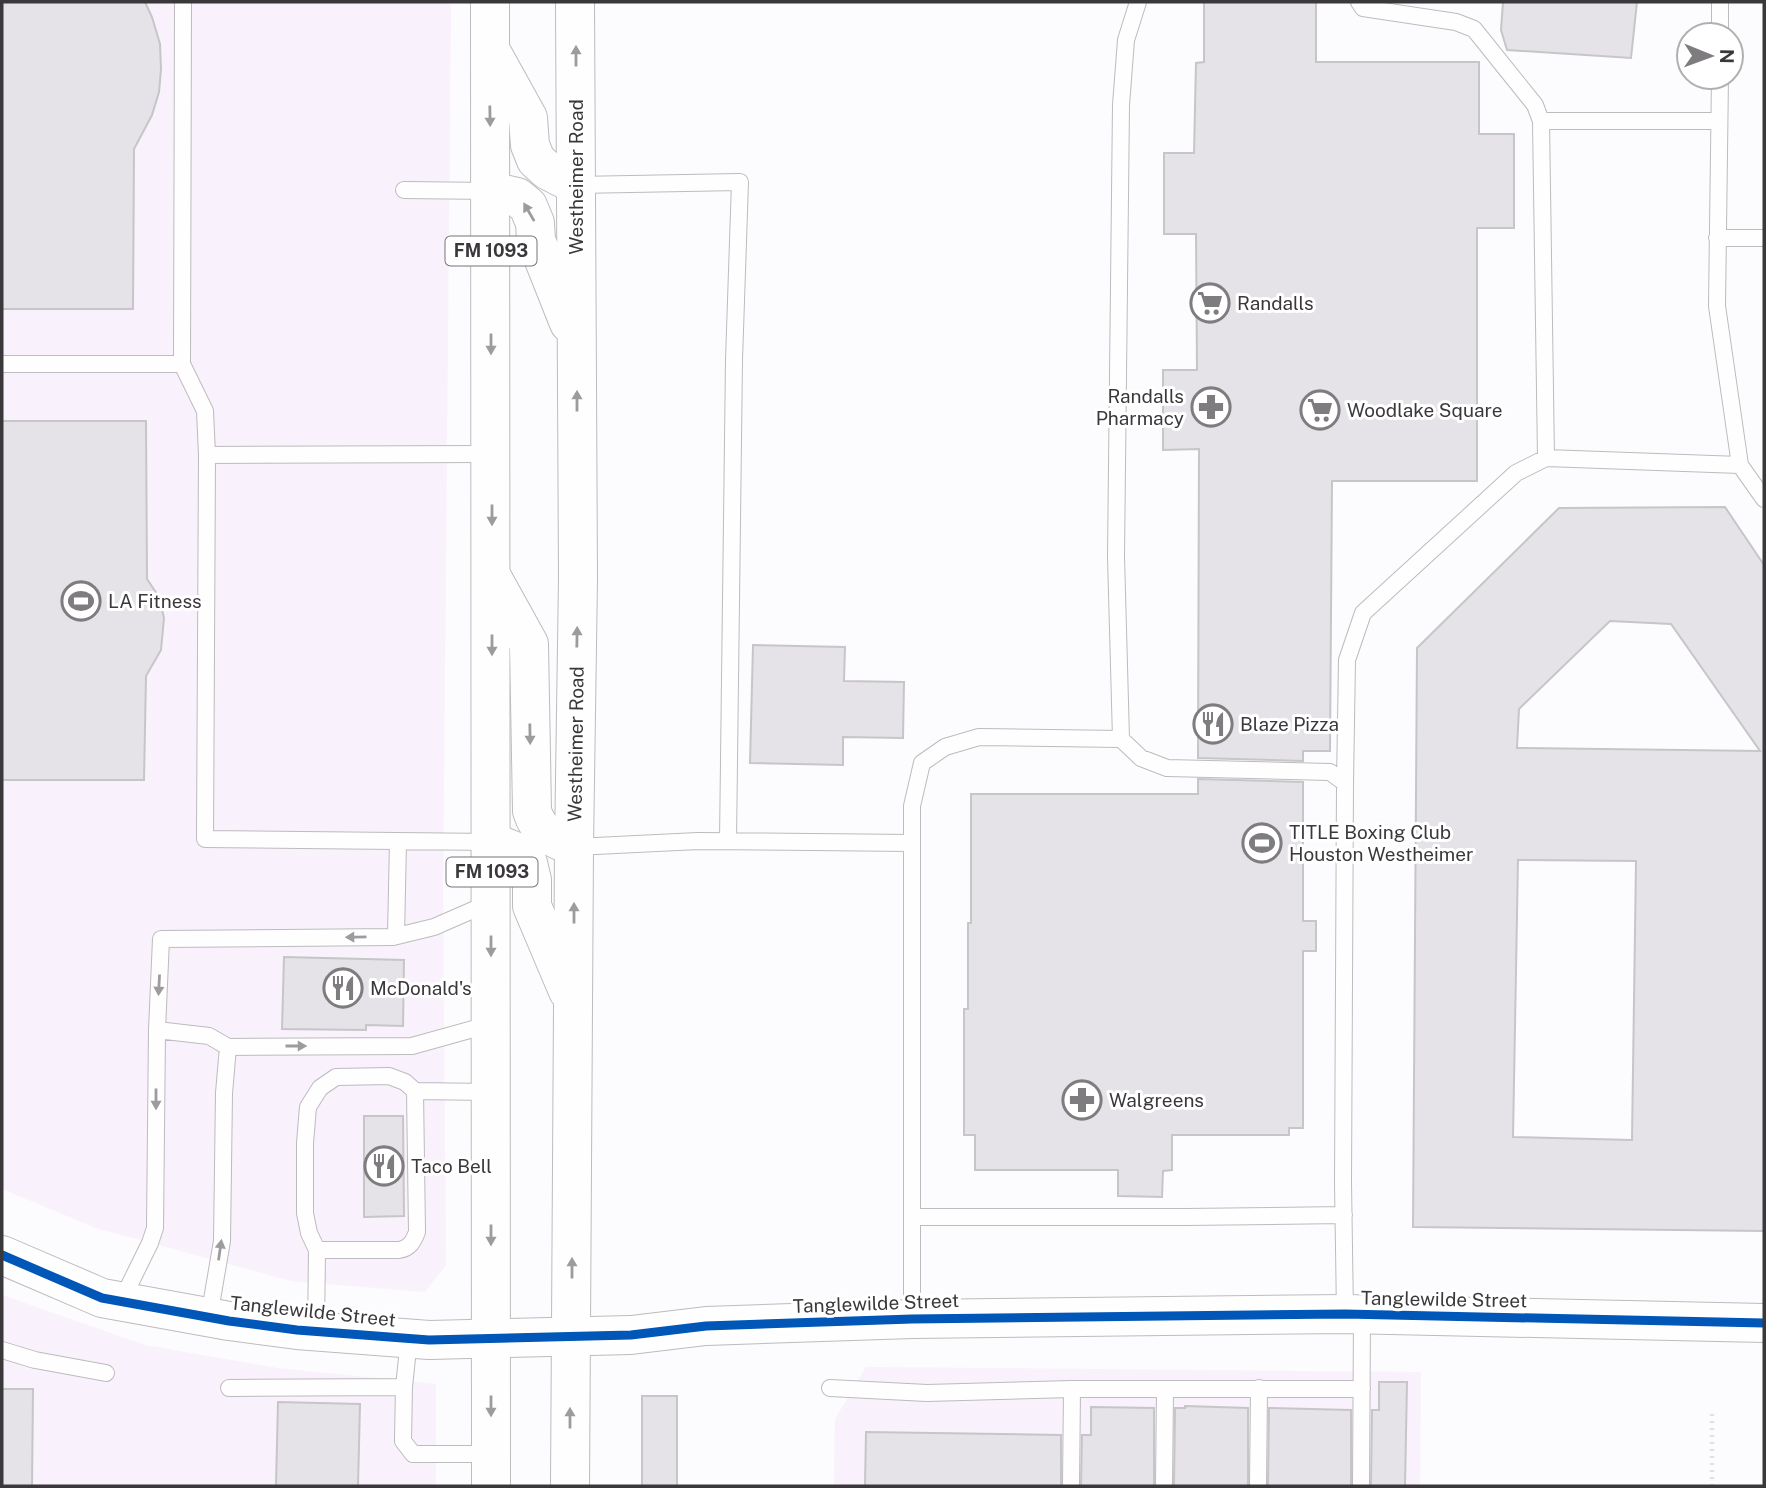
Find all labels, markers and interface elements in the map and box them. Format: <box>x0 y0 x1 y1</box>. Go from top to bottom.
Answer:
north arrow <box>1675 21 1745 91</box>
one-way arrow <box>570 44 582 66</box>
text: N <box>1716 49 1738 64</box>
street label: Westheimer Road <box>565 99 587 255</box>
one-way arrow <box>484 106 496 128</box>
one-way arrow <box>523 203 535 222</box>
road number: FM 1093 <box>446 236 536 265</box>
supermarket icon: Randalls <box>1189 282 1231 324</box>
place label: Randalls <box>1237 292 1314 314</box>
one-way arrow <box>485 333 497 355</box>
place label: Randalls Pharmacy <box>1096 385 1184 429</box>
pharmacy icon: Randalls Pharmacy <box>1190 386 1232 428</box>
supermarket icon: Woodlake Square <box>1299 389 1341 431</box>
one-way arrow <box>571 390 583 412</box>
place label: Woodlake Square <box>1347 399 1502 421</box>
one-way arrow <box>486 505 498 527</box>
sports icon: LA Fitness <box>60 580 102 622</box>
place label: LA Fitness <box>108 590 202 612</box>
one-way arrow <box>571 625 583 647</box>
one-way arrow <box>486 635 498 657</box>
street label: Westheimer Road <box>563 666 588 822</box>
restaurant icon: Blaze Pizza <box>1192 703 1234 745</box>
place label: Blaze Pizza <box>1240 713 1339 735</box>
one-way arrow <box>524 723 536 745</box>
place label: TITLE Boxing Club Houston Westheimer <box>1289 821 1474 865</box>
sports icon: TITLE Boxing Club Houston Westheimer <box>1241 822 1283 864</box>
road number: FM 1093 <box>447 858 538 886</box>
one-way arrow <box>568 902 580 924</box>
one-way arrow <box>345 931 367 943</box>
one-way arrow <box>485 936 496 958</box>
restaurant icon: McDonald's <box>322 967 364 1009</box>
one-way arrow <box>153 974 164 996</box>
place label: McDonald's <box>370 977 472 999</box>
one-way arrow <box>286 1041 308 1052</box>
pharmacy icon: Walgreens <box>1061 1079 1103 1121</box>
one-way arrow <box>150 1088 162 1110</box>
place label: Walgreens <box>1109 1089 1204 1111</box>
restaurant icon: Taco Bell <box>363 1145 405 1187</box>
place label: Taco Bell <box>411 1155 492 1177</box>
one-way arrow <box>485 1224 497 1246</box>
one-way arrow <box>215 1239 226 1261</box>
one-way arrow <box>566 1256 578 1278</box>
street label: Tanglewilde Street <box>1361 1287 1527 1311</box>
street label: Tanglewilde Street <box>792 1289 960 1317</box>
street label: Tanglewilde Street <box>229 1291 397 1331</box>
one-way arrow <box>485 1396 497 1418</box>
one-way arrow <box>565 1407 576 1429</box>

